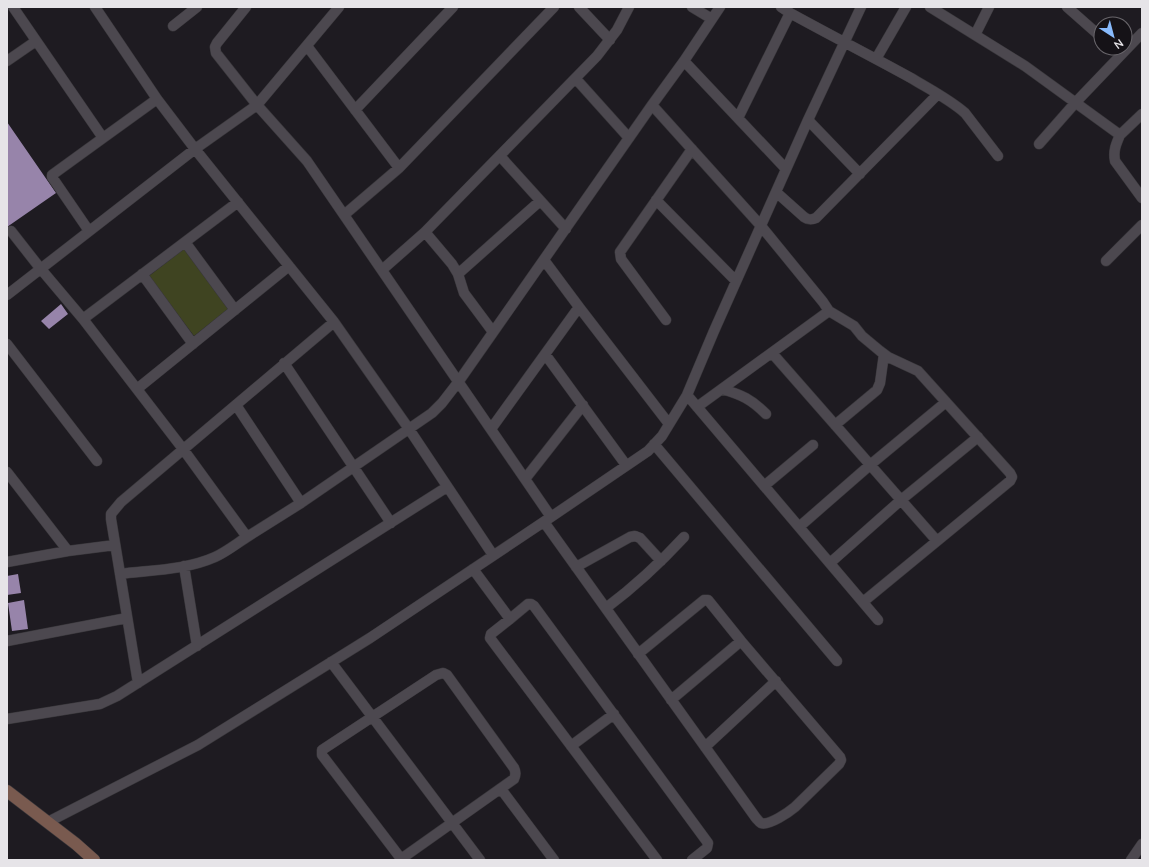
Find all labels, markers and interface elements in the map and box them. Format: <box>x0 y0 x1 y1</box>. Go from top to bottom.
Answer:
north arrow <box>1093 16 1133 56</box>
text: N <box>1111 35 1126 52</box>

